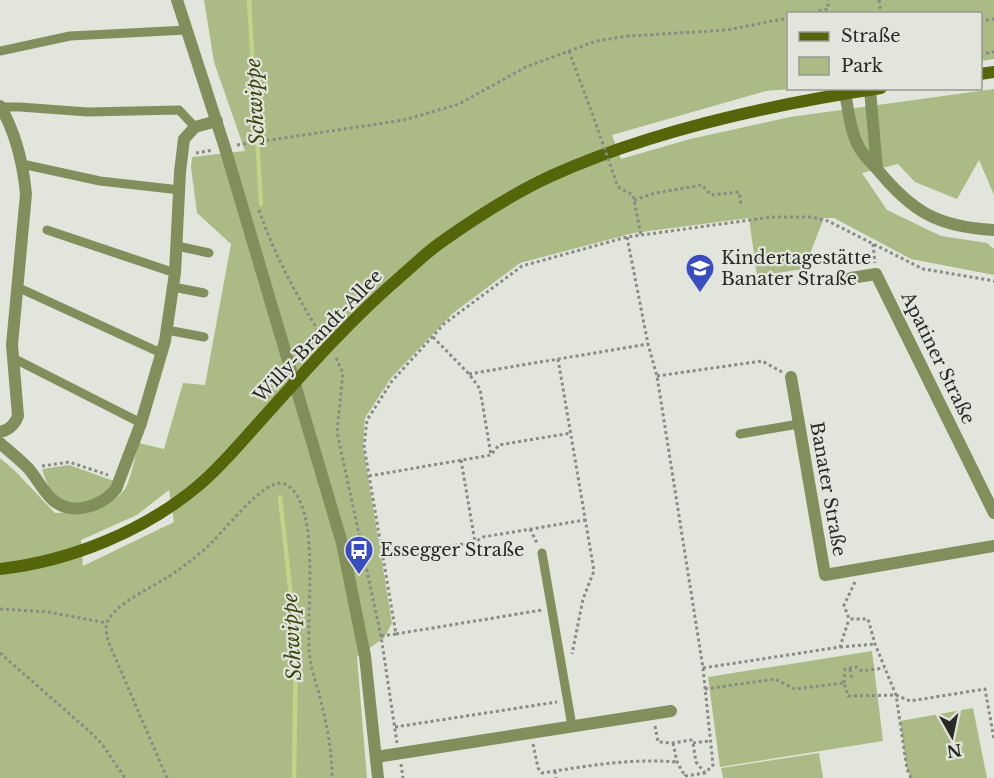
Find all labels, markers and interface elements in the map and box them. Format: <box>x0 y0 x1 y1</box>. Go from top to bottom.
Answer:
legend <box>787 12 982 90</box>
text: Straße <box>841 25 901 47</box>
text: Park <box>841 55 883 77</box>
water label: Schwippe <box>241 58 269 146</box>
place label: Kindertagestätte Banater Straße <box>721 247 871 290</box>
school or university icon: Kindertagestätte Banater Straße <box>684 252 716 294</box>
street label: Willy-Brandt-Allee <box>248 265 387 408</box>
street label: Apatiner Straße <box>896 287 980 428</box>
street label: Banater Straße <box>805 420 851 558</box>
bus stop icon: Essegger Straße <box>343 534 375 576</box>
place label: Essegger Straße <box>380 539 524 561</box>
water label: Schwippe <box>278 593 306 681</box>
north arrow <box>922 706 982 766</box>
text: N <box>945 740 963 762</box>

